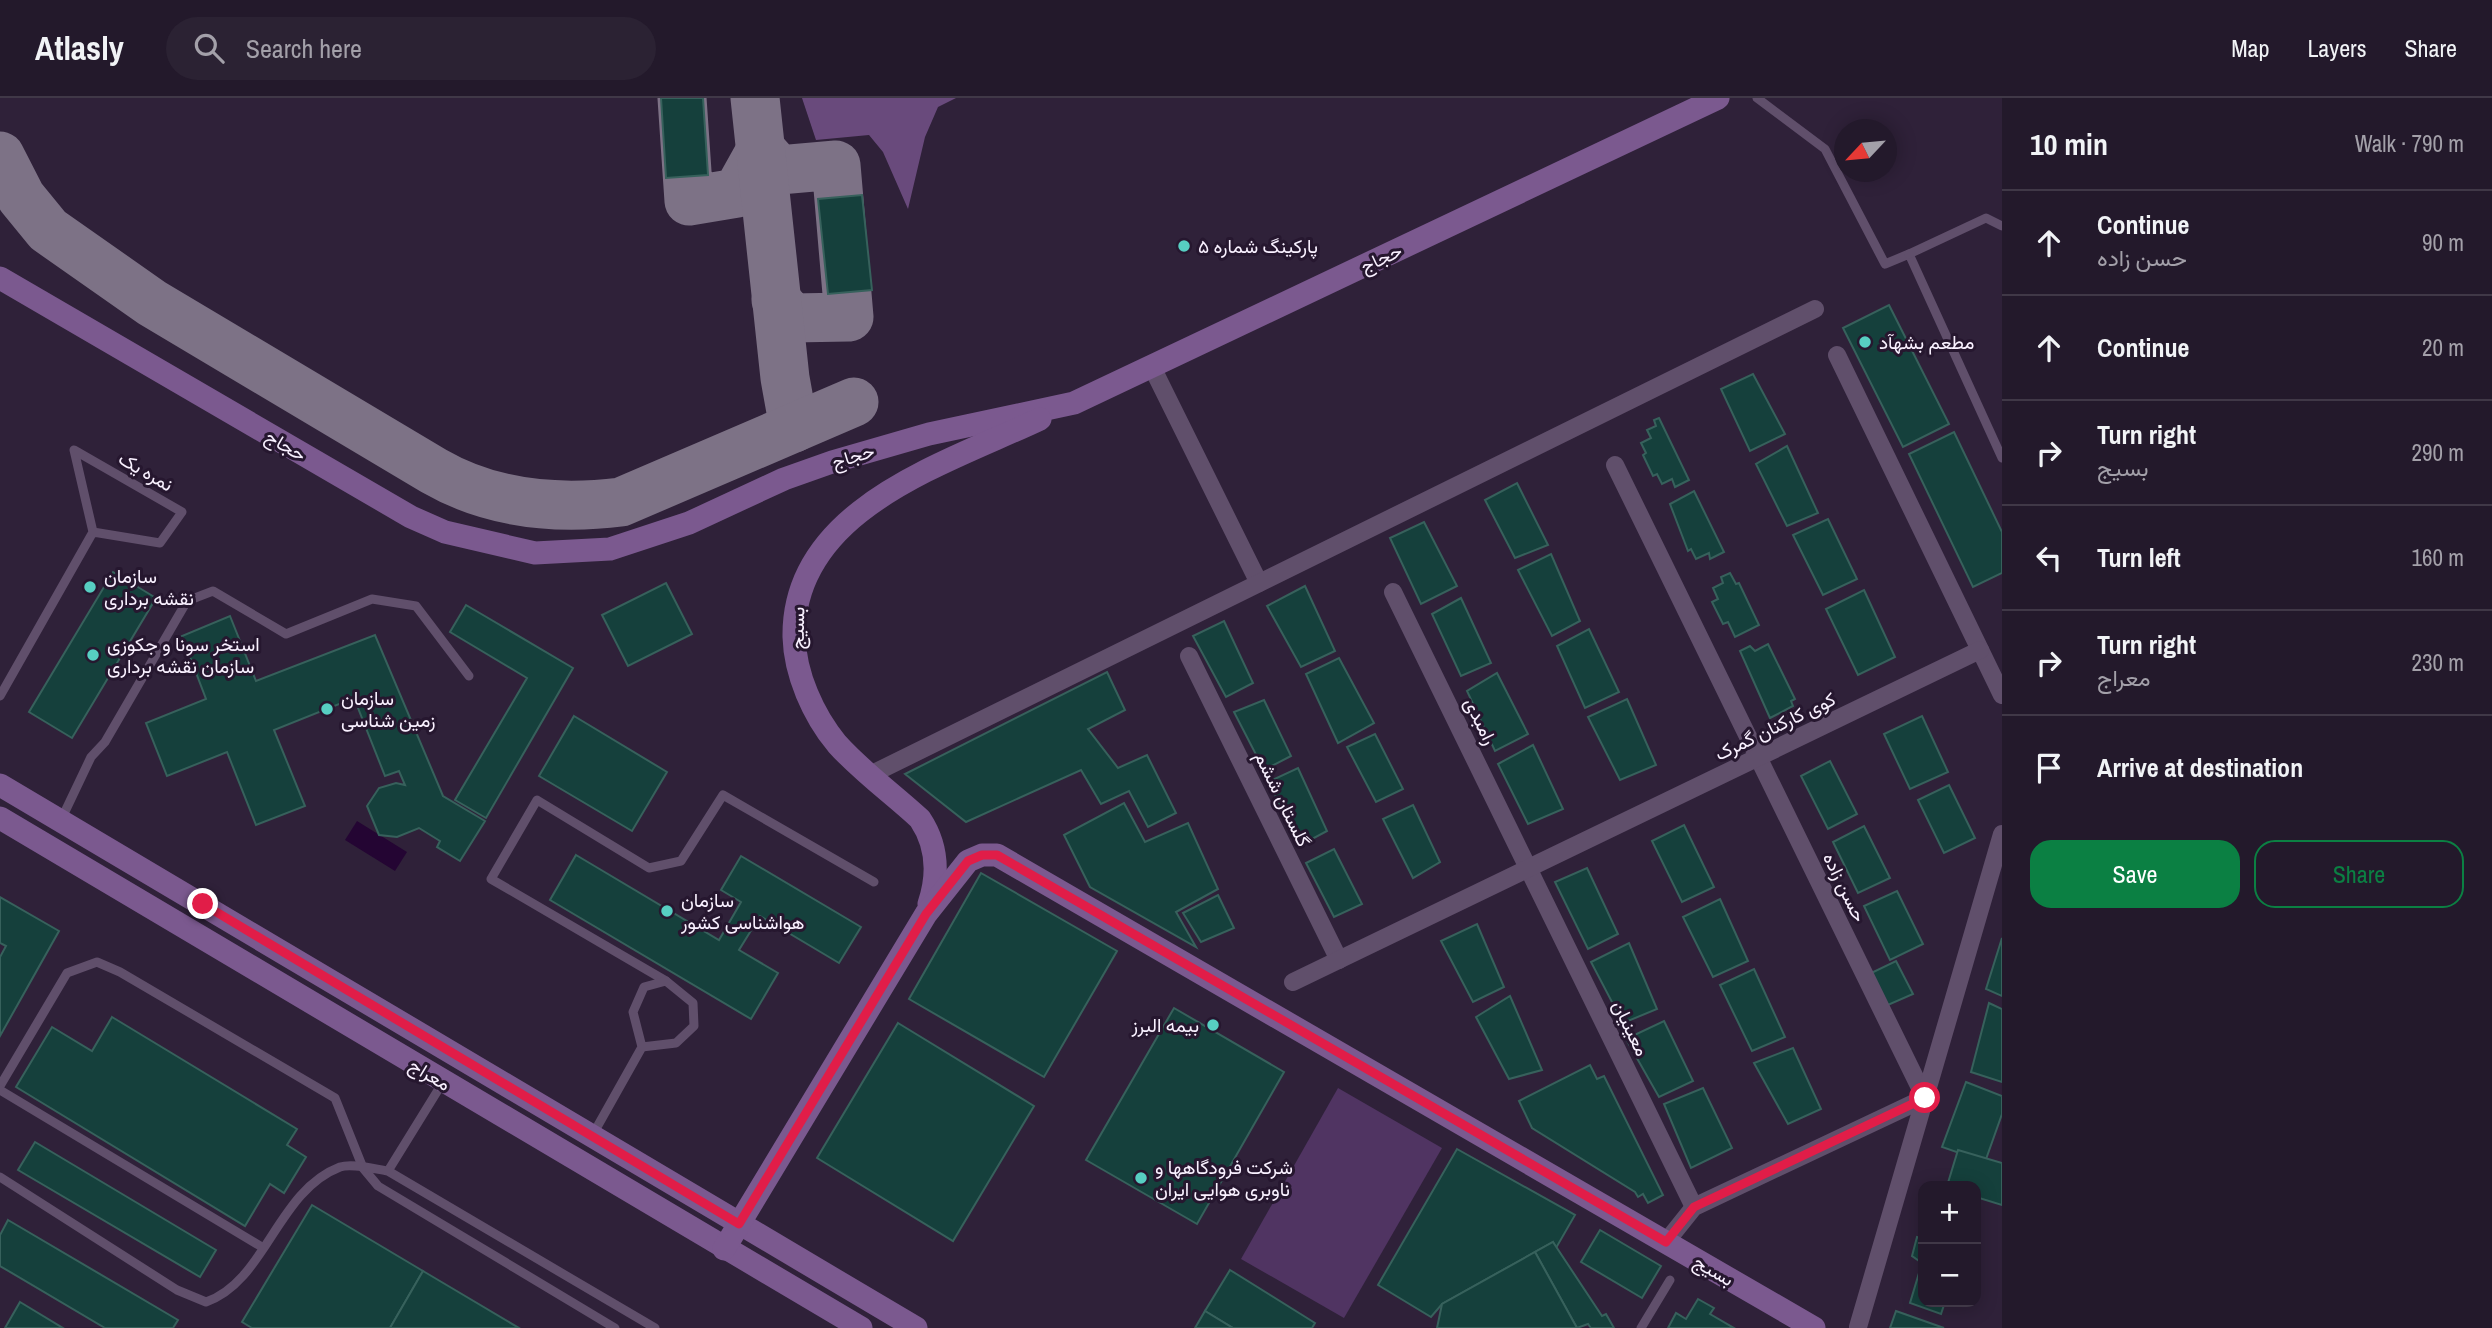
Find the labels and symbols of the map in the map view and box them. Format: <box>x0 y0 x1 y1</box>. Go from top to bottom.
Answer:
north arrow <box>1834 119 1897 182</box>
place label: پارکینگ شماره ۵ <box>1198 233 1318 260</box>
street label: حجاج <box>1356 237 1406 279</box>
marker: پارکینگ شماره ۵ <box>1176 238 1192 254</box>
place label: مطعم بشهآد <box>1879 329 1974 355</box>
marker: مطعم بشهآد <box>1857 334 1873 350</box>
street label: حجاج <box>261 423 311 467</box>
street label: حجاج <box>828 437 878 475</box>
street label: نمره یک <box>114 445 178 497</box>
place label: سازمان نقشه برداری <box>104 563 194 611</box>
marker: سازمان نقشه برداری <box>82 579 98 595</box>
street label: بسیج <box>784 606 811 650</box>
place label: استخر سونا و جکوزی سازمان نقشه برداری <box>107 631 260 679</box>
marker: استخر سونا و جکوزی سازمان نقشه برداری <box>85 647 101 663</box>
place label: سازمان زمین شناسی <box>341 685 435 733</box>
street label: کوی کارکنان گمرک <box>1710 686 1840 766</box>
street label: رامبدی <box>1458 693 1504 749</box>
marker: سازمان زمین شناسی <box>319 701 335 717</box>
street label: گلستان ششم <box>1249 747 1317 851</box>
street label: حسن زاده <box>1817 848 1873 926</box>
place label: سازمان هواشناسی کشور <box>680 887 805 935</box>
route end <box>187 888 218 919</box>
marker: سازمان هواشناسی کشور <box>659 903 675 919</box>
street label: معینیان <box>1606 996 1656 1060</box>
place label: بیمه البرز <box>1130 1012 1199 1038</box>
marker: بیمه البرز <box>1205 1017 1221 1033</box>
street label: معراج <box>404 1051 456 1097</box>
route start <box>1909 1082 1940 1113</box>
place label: شرکت فرودگاهها و ناوبری هوایی ایران <box>1155 1154 1293 1202</box>
marker: شرکت فرودگاهها و ناوبری هوایی ایران <box>1133 1170 1149 1186</box>
street label: بسیج <box>1689 1248 1739 1293</box>

